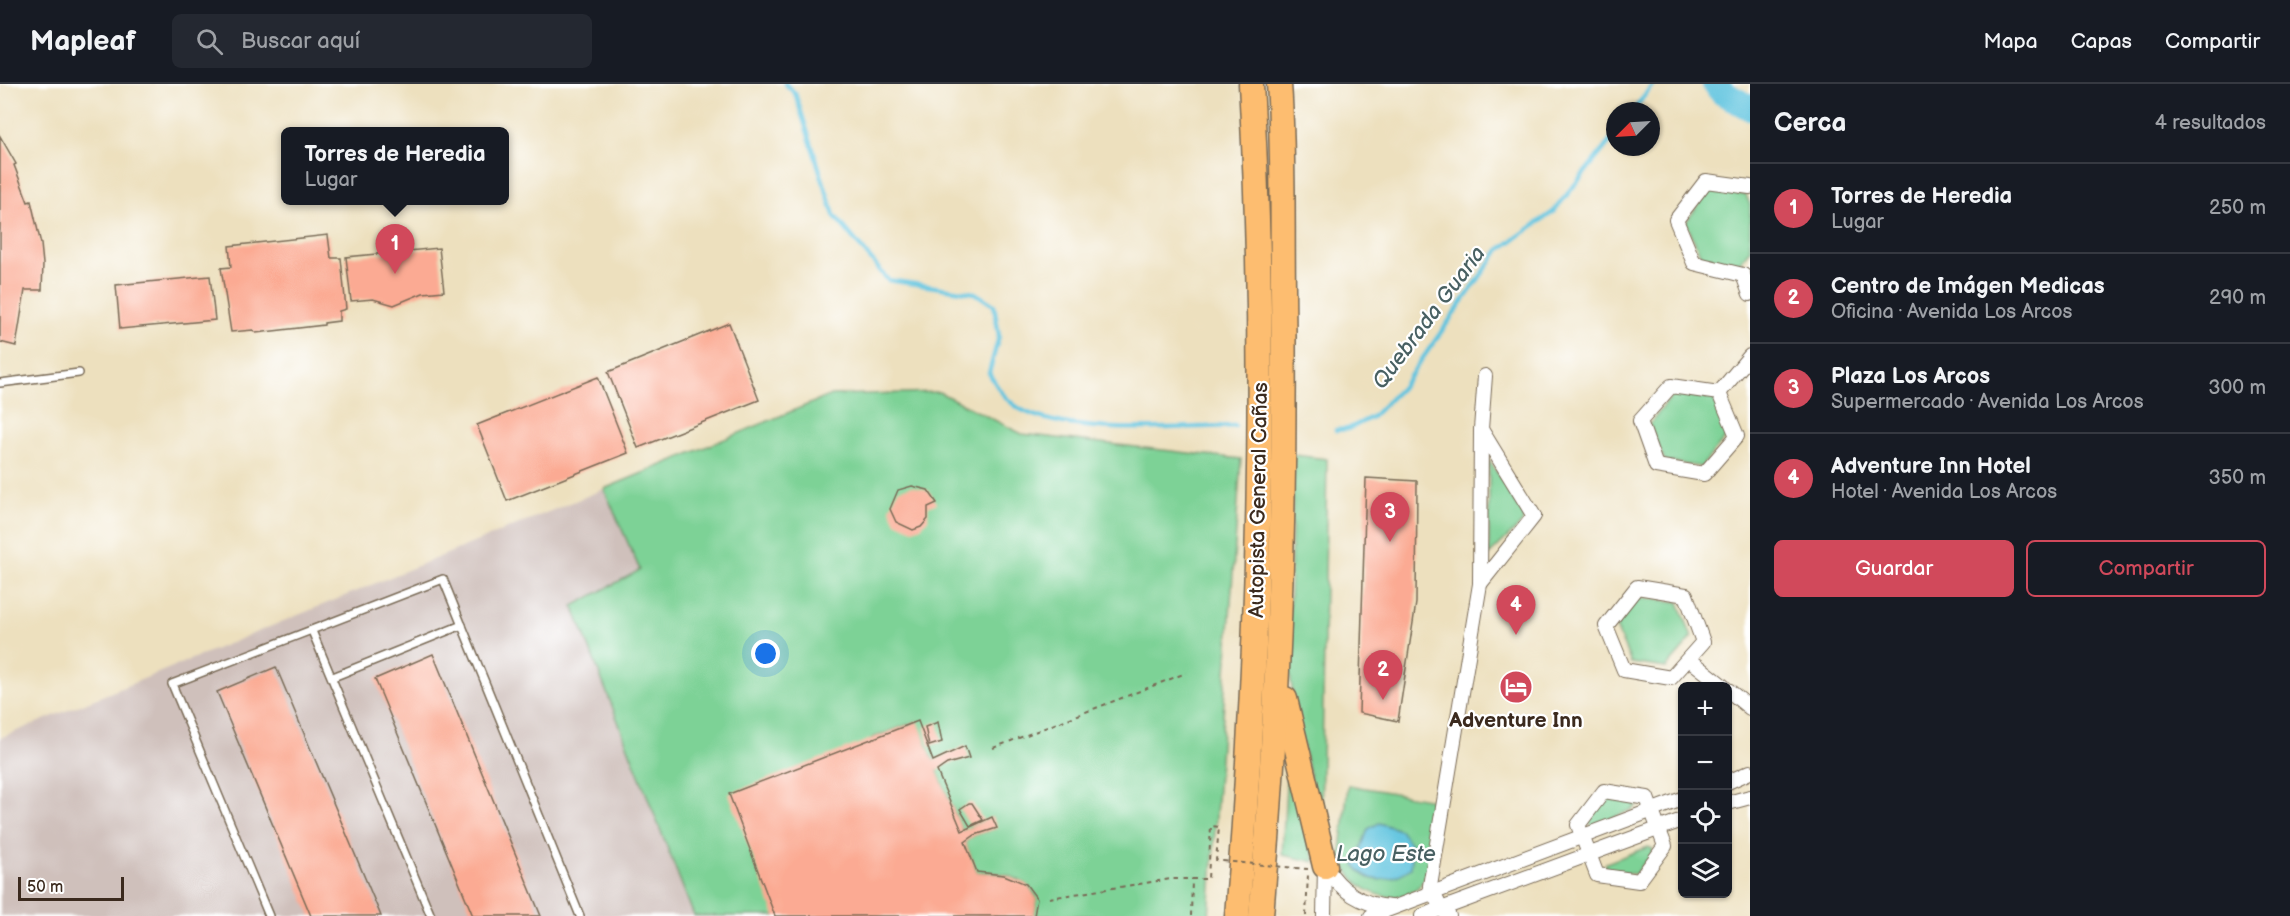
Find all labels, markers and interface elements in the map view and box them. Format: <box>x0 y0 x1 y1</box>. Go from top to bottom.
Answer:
search box <box>172 14 592 68</box>
text: Mapleaf <box>30 25 136 58</box>
icon: search <box>193 25 226 58</box>
text: Buscar aquí <box>241 28 360 55</box>
text: Mapa <box>1984 29 2038 54</box>
text: Capas <box>2071 29 2132 54</box>
text: Compartir <box>2165 29 2260 54</box>
north arrow <box>1606 102 1660 156</box>
text: Cerca <box>1774 108 1846 139</box>
text: 4 resultados <box>2155 111 2266 135</box>
popup <box>281 127 509 205</box>
text: Torres de Heredia <box>304 141 486 168</box>
text: Lugar <box>304 168 357 192</box>
text: Torres de Heredia <box>1831 183 2012 210</box>
text: 1 <box>1789 196 1798 220</box>
text: 250 m <box>2209 196 2266 220</box>
text: Lugar <box>1831 210 1884 234</box>
pin: 1 <box>376 224 414 274</box>
water label: Quebrada Guaria <box>1367 241 1492 395</box>
text: Centro de Imágen Medicas <box>1831 273 2105 300</box>
text: 2 <box>1788 286 1799 310</box>
text: 290 m <box>2209 286 2266 310</box>
text: Oficina · Avenida Los Arcos <box>1831 300 2073 324</box>
text: Plaza Los Arcos <box>1831 363 1990 390</box>
text: 3 <box>1788 376 1799 400</box>
text: 300 m <box>2208 376 2266 400</box>
street label: Autopista General Cañas <box>1244 382 1273 618</box>
text: Supermercado · Avenida Los Arcos <box>1831 390 2144 414</box>
text: Adventure Inn Hotel <box>1831 453 2031 480</box>
text: 4 <box>1788 466 1799 490</box>
text: 350 m <box>2209 466 2266 490</box>
text: Hotel · Avenida Los Arcos <box>1831 480 2057 504</box>
pin: 3 <box>1370 492 1410 542</box>
button: Guardar <box>1774 540 2014 597</box>
button: Compartir <box>2026 540 2266 597</box>
pin: 4 <box>1496 586 1536 635</box>
your location <box>751 639 780 668</box>
pin: 2 <box>1364 650 1402 700</box>
hotel icon: Adventure Inn <box>1498 669 1534 705</box>
map controls <box>1678 682 1732 898</box>
button: + <box>1678 682 1732 736</box>
place label: Adventure Inn <box>1448 708 1583 733</box>
button: − <box>1678 736 1732 790</box>
button: locate <box>1678 790 1732 844</box>
water label: Lago Este <box>1336 841 1436 868</box>
button: layers <box>1678 844 1732 898</box>
scale bar <box>18 874 124 902</box>
text: 50 m <box>27 878 63 897</box>

